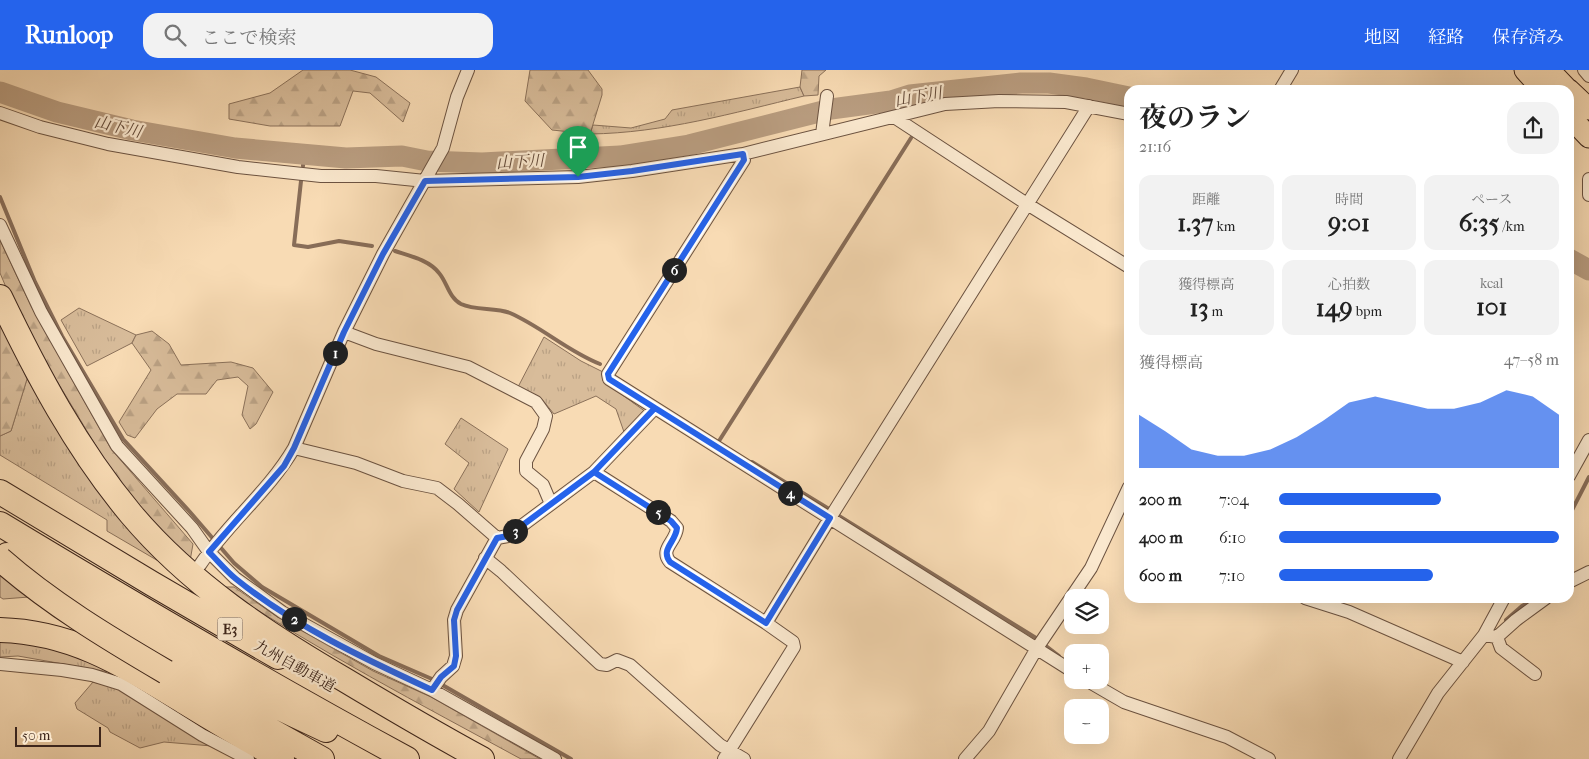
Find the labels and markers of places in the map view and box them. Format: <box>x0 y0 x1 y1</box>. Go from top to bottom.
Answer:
pin <box>557 126 599 177</box>
pin: 6 <box>662 258 686 282</box>
pin: 1 <box>322 340 348 366</box>
pin: 4 <box>778 480 802 506</box>
pin: 5 <box>646 500 670 524</box>
pin: 3 <box>502 518 528 544</box>
pin: 2 <box>282 606 306 632</box>

